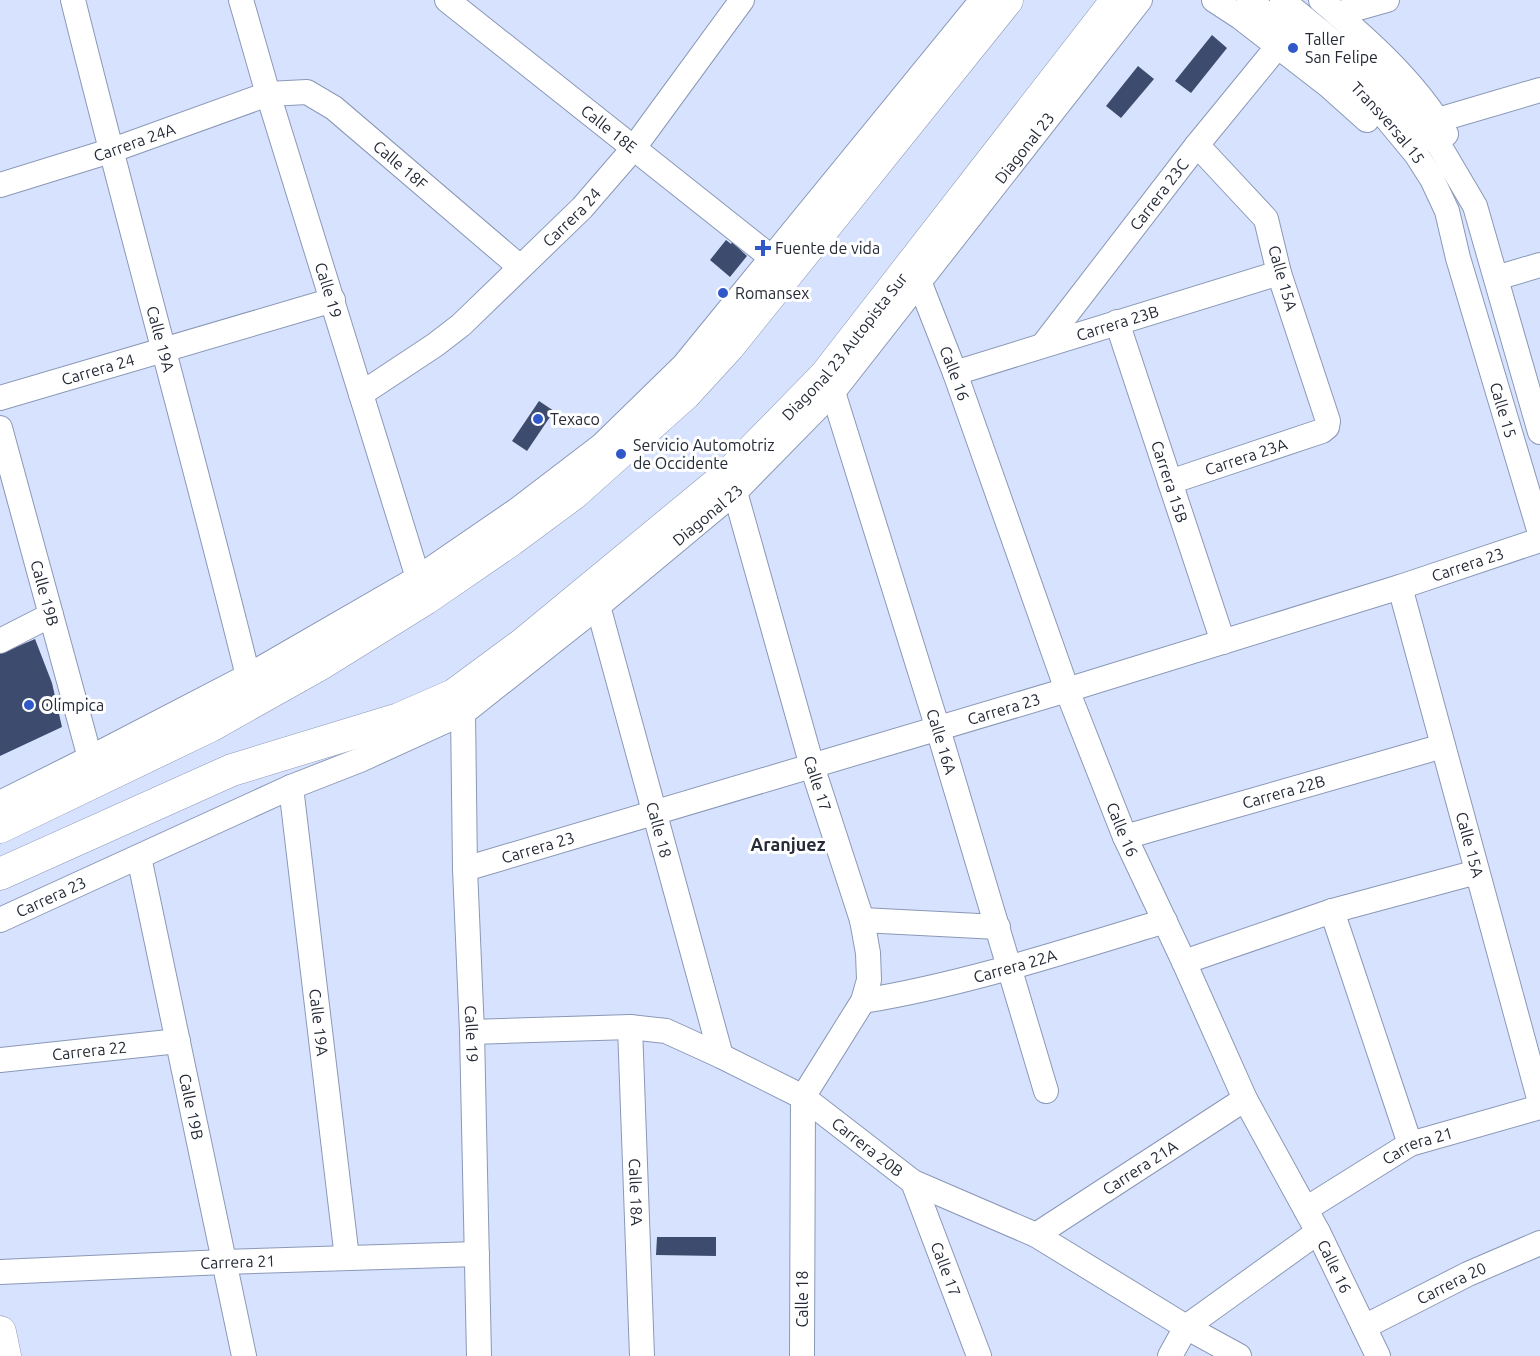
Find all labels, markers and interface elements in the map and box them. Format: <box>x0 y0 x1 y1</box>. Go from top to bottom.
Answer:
place label: Taller San Felipe <box>1305 30 1378 66</box>
marker: Taller San Felipe <box>1286 41 1300 55</box>
street label: Transversal 15 <box>1348 78 1429 167</box>
street label: Calle 18E <box>578 101 641 156</box>
street label: Diagonal 23 <box>991 109 1058 187</box>
street label: Carrera 24A <box>91 119 178 165</box>
street label: Calle 18F <box>370 137 431 193</box>
street label: Carrera 23C <box>1126 155 1192 234</box>
street label: Carrera 24 <box>539 184 604 250</box>
place label: Fuente de vida <box>775 239 880 257</box>
marker: Fuente de vida <box>756 241 770 255</box>
street label: Calle 15A <box>1265 243 1301 313</box>
street label: Calle 19 <box>312 260 346 320</box>
street label: Diagonal 23 Autopista Sur <box>778 269 911 424</box>
place label: Romansex <box>735 284 809 302</box>
marker: Romansex <box>716 286 730 300</box>
street label: Carrera 23B <box>1074 302 1161 344</box>
street label: Calle 19A <box>143 304 178 374</box>
street label: Calle 16 <box>936 343 973 403</box>
street label: Carrera 24 <box>59 350 136 388</box>
street label: Calle 15 <box>1487 380 1520 440</box>
place label: Texaco <box>550 410 600 428</box>
marker: Texaco <box>531 412 545 426</box>
street label: Carrera 23A <box>1202 434 1290 479</box>
place label: Servicio Automotriz de Occidente <box>633 436 775 472</box>
street label: Carrera 15B <box>1148 438 1192 525</box>
marker: Servicio Automotriz de Occidente <box>614 447 628 461</box>
street label: Diagonal 23 <box>669 481 746 549</box>
street label: Carrera 23 <box>1429 544 1506 585</box>
street label: Calle 19B <box>27 558 63 628</box>
street label: Carrera 23 <box>965 689 1042 728</box>
place label: Olimpica <box>41 696 104 714</box>
marker: Olimpica <box>22 698 36 712</box>
street label: Calle 16A <box>923 707 960 777</box>
street label: Calle 17 <box>801 754 835 813</box>
street label: Carrera 22B <box>1240 771 1327 812</box>
street label: Calle 18 <box>643 800 675 860</box>
street label: Calle 16 <box>1103 800 1142 859</box>
street label: Calle 15A <box>1453 810 1488 880</box>
street label: Carrera 23 <box>499 828 576 867</box>
district label: Aranjuez <box>751 834 826 854</box>
street label: Carrera 23 <box>13 873 89 921</box>
street label: Carrera 22A <box>971 945 1059 986</box>
street label: Calle 19A <box>306 988 332 1057</box>
street label: Calle 19 <box>462 1005 482 1063</box>
street label: Carrera 22 <box>51 1038 128 1063</box>
street label: Calle 19B <box>176 1072 207 1141</box>
street label: Carrera 20B <box>828 1114 907 1180</box>
street label: Carrera 21 <box>1379 1123 1455 1168</box>
street label: Carrera 21A <box>1099 1136 1181 1198</box>
street label: Calle 18A <box>626 1158 646 1227</box>
street label: Calle 16 <box>1314 1237 1355 1296</box>
street label: Calle 17 <box>927 1239 965 1299</box>
street label: Carrera 21 <box>200 1251 276 1272</box>
street label: Carrera 20 <box>1414 1258 1489 1308</box>
street label: Calle 18 <box>793 1271 811 1327</box>

